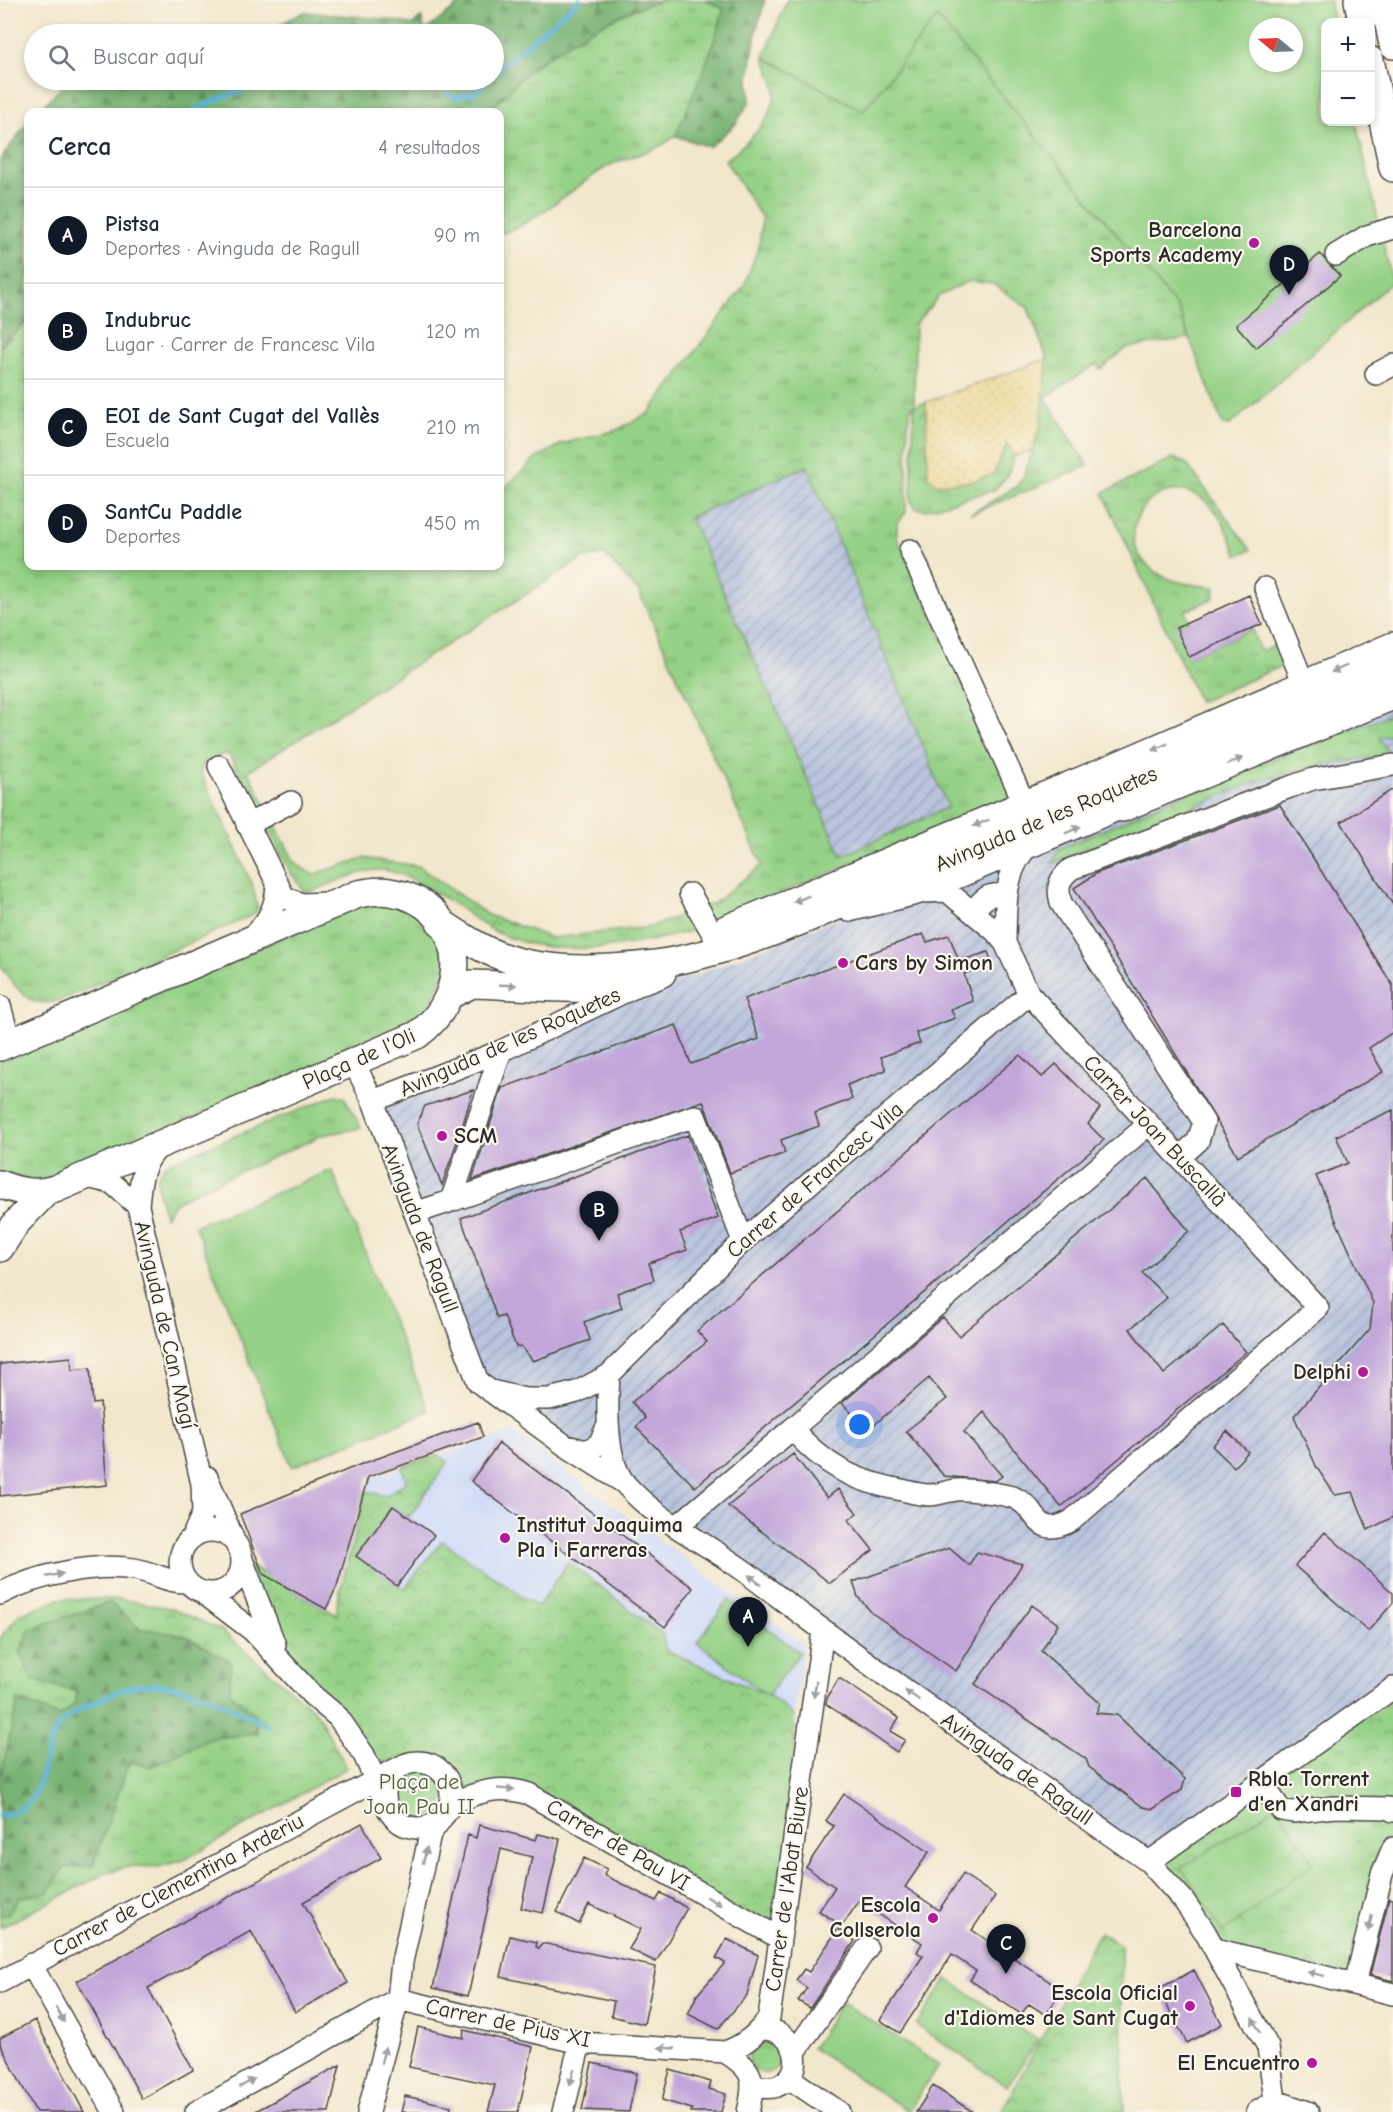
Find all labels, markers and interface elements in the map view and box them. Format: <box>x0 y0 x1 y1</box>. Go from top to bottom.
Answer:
north arrow <box>1249 18 1303 72</box>
map controls <box>1321 18 1375 126</box>
button: + <box>1321 18 1375 72</box>
search box <box>24 24 504 90</box>
icon: search <box>45 41 78 74</box>
text: Buscar aquí <box>93 44 204 70</box>
button: − <box>1321 72 1375 126</box>
text: Cerca <box>48 132 112 162</box>
text: 4 resultados <box>378 136 480 159</box>
text: Pistsa <box>105 211 160 237</box>
place label: Barcelona Sports Academy <box>1090 217 1243 268</box>
text: A <box>62 224 73 247</box>
text: 90 m <box>434 224 480 247</box>
marker: Barcelona Sports Academy <box>1247 236 1261 250</box>
text: Deportes · Avinguda de Ragull <box>105 237 360 260</box>
pin: D <box>1270 246 1308 295</box>
text: Indubruc <box>105 307 191 333</box>
text: B <box>61 320 74 343</box>
text: 120 m <box>426 320 480 343</box>
text: Lugar · Carrer de Francesc Vila <box>105 333 375 356</box>
text: EOI de Sant Cugat del Vallès <box>105 403 379 429</box>
text: C <box>61 416 74 439</box>
text: 210 m <box>426 416 480 439</box>
text: Escuela <box>105 429 170 452</box>
text: SantCu Paddle <box>105 499 242 525</box>
text: D <box>61 512 74 535</box>
text: 450 m <box>424 512 480 535</box>
text: Deportes <box>105 525 180 548</box>
one-way arrow <box>1330 664 1348 674</box>
one-way arrow <box>1151 742 1169 752</box>
one-way arrow <box>1226 756 1244 766</box>
street label: Avinguda de les Roquetes <box>931 760 1161 878</box>
one-way arrow <box>972 819 990 828</box>
one-way arrow <box>1064 825 1082 835</box>
one-way arrow <box>792 895 810 904</box>
place label: Cars by Simon <box>855 950 993 976</box>
marker: Cars by Simon <box>836 956 850 970</box>
one-way arrow <box>498 980 517 989</box>
street label: Avinguda de les Roquetes <box>396 982 624 1102</box>
street label: Plaça de l'Oli <box>298 1023 420 1095</box>
street label: Carrer Joan Buscallà <box>1078 1050 1232 1212</box>
street label: Carrer de Francesc Vila <box>721 1096 909 1264</box>
place label: SCM <box>454 1123 497 1149</box>
marker: SCM <box>435 1129 449 1143</box>
street label: Avinguda de Ragull <box>376 1140 464 1316</box>
pin: B <box>580 1192 618 1241</box>
street label: Avinguda de Can Magí <box>128 1218 202 1433</box>
place label: Delphi <box>1293 1359 1351 1385</box>
marker: Delphi <box>1356 1365 1370 1379</box>
your location <box>845 1410 874 1439</box>
place label: Institut Joaquima Pla i Farreras <box>517 1512 683 1563</box>
marker: Institut Joaquima Pla i Farreras <box>498 1531 512 1545</box>
one-way arrow <box>46 1570 65 1579</box>
one-way arrow <box>748 1574 764 1586</box>
pin: A <box>728 1598 768 1647</box>
one-way arrow <box>811 1680 820 1699</box>
one-way arrow <box>905 1689 921 1701</box>
street label: Avinguda de Ragull <box>936 1707 1098 1831</box>
place label: Rbla. Torrent d'en Xandri <box>1248 1766 1370 1817</box>
park label: Plaça de Joan Pau II <box>363 1769 475 1820</box>
one-way arrow <box>497 1785 516 1794</box>
street label: Carrer de l'Abat Biure <box>760 1785 814 1993</box>
marker: Rbla. Torrent d'en Xandri <box>1229 1785 1243 1799</box>
street label: Carrer de Pau VI <box>542 1794 694 1896</box>
street label: Carrer de Clementina Arderiu <box>48 1808 308 1962</box>
one-way arrow <box>421 1845 431 1864</box>
place label: Escola Collserola <box>830 1892 921 1943</box>
one-way arrow <box>706 1895 722 1906</box>
marker: Escola Collserola <box>926 1911 940 1925</box>
one-way arrow <box>1364 1914 1374 1933</box>
pin: C <box>986 1924 1026 1974</box>
one-way arrow <box>1307 1969 1325 1979</box>
place label: Escola Oficial d'Idiomes de Sant Cugat <box>944 1980 1179 2031</box>
street label: Carrer de Pius XI <box>423 1993 593 2053</box>
marker: Escola Oficial d'Idiomes de Sant Cugat <box>1183 1999 1197 2013</box>
one-way arrow <box>55 2007 65 2024</box>
one-way arrow <box>1251 2016 1261 2033</box>
one-way arrow <box>657 2043 676 2053</box>
one-way arrow <box>379 2046 388 2064</box>
place label: El Encuentro <box>1177 2050 1300 2076</box>
marker: El Encuentro <box>1305 2056 1319 2070</box>
one-way arrow <box>566 2068 576 2087</box>
one-way arrow <box>239 2078 255 2089</box>

